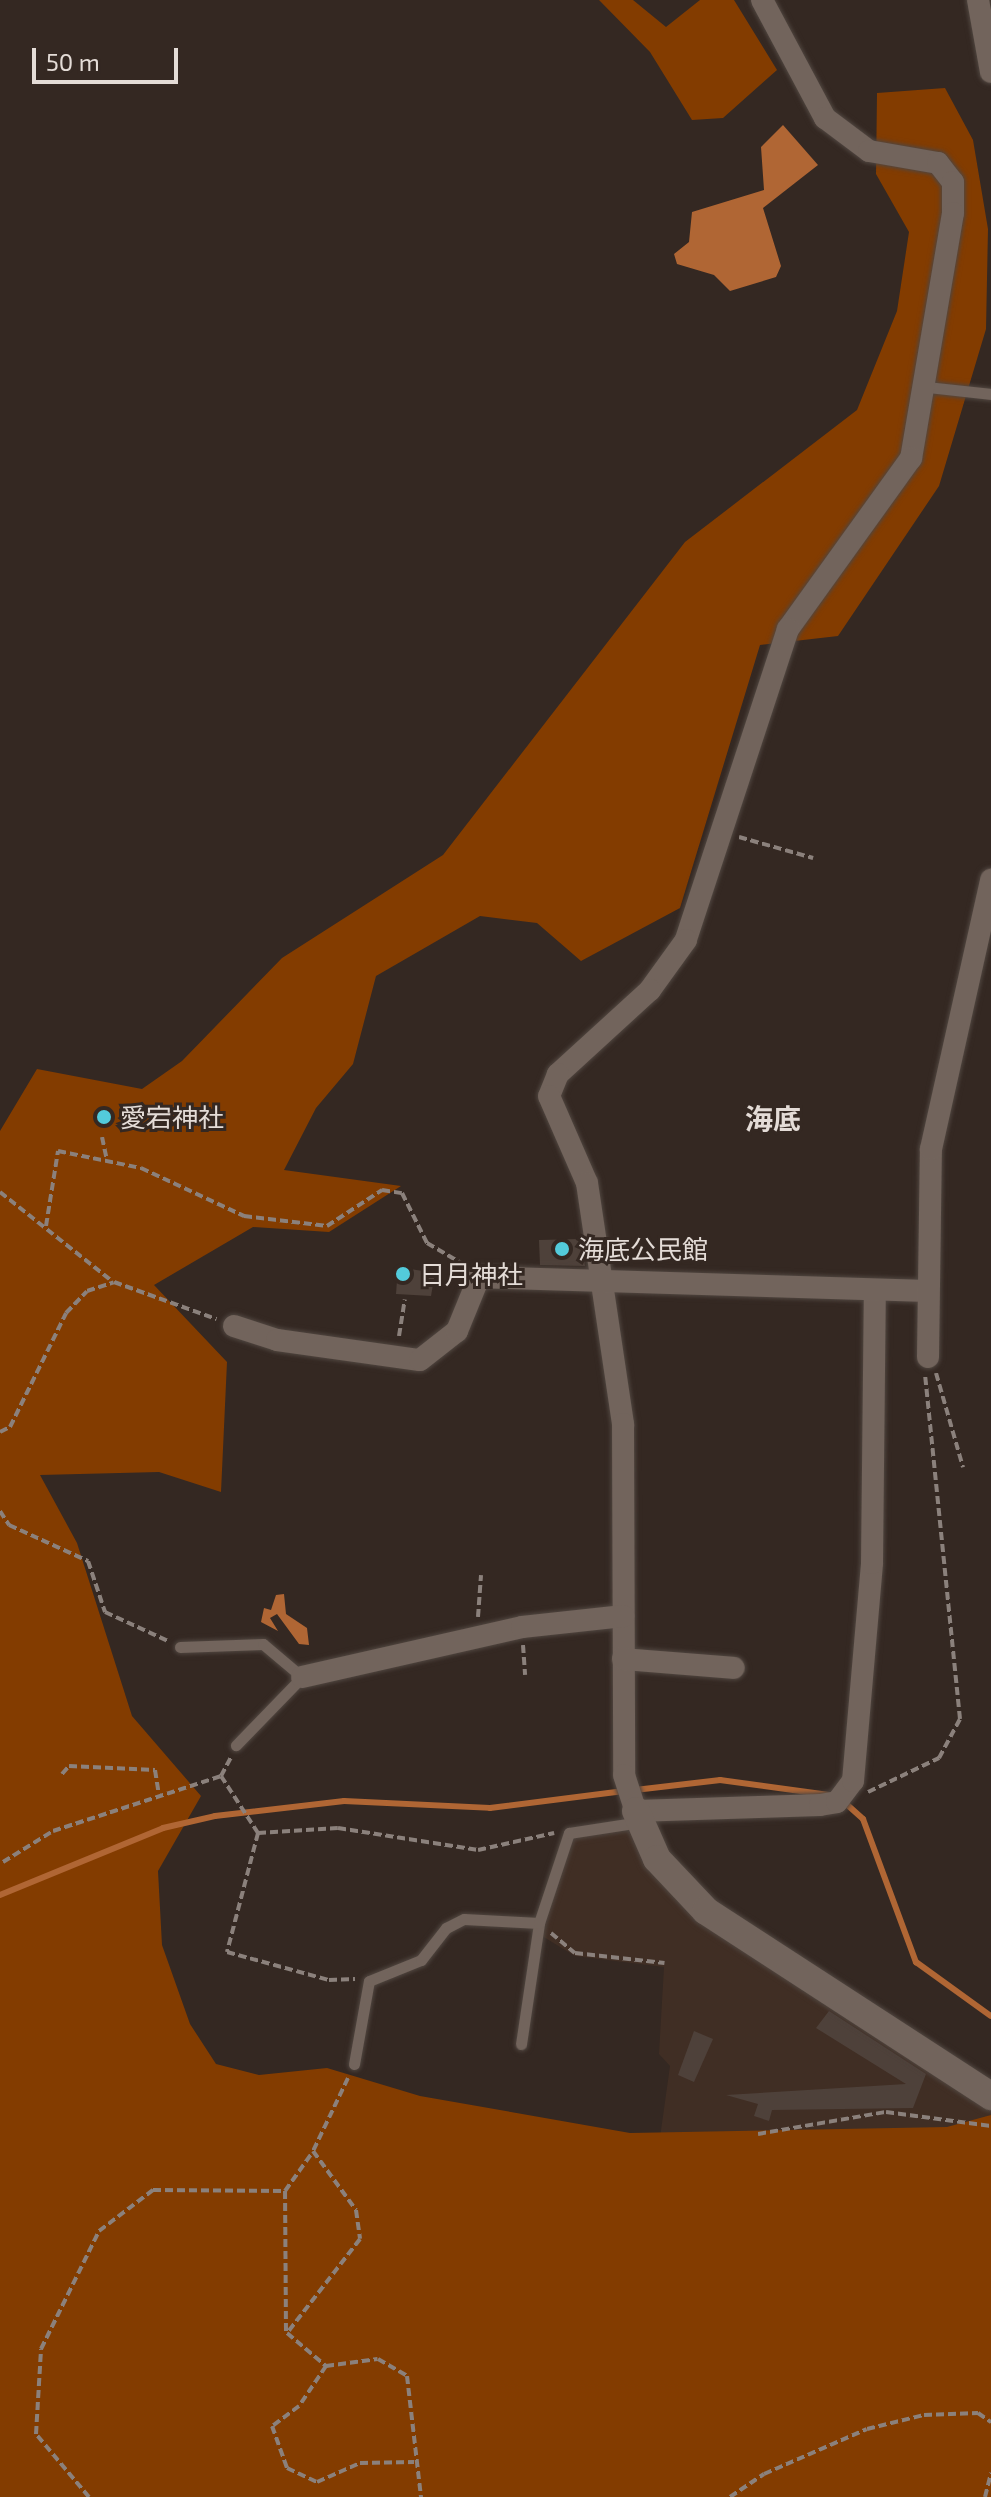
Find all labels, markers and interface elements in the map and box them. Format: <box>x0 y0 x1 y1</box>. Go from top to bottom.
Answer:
scale bar <box>36 32 182 82</box>
text: 50 m <box>46 47 100 76</box>
place label: 愛宕神社 <box>120 1101 224 1133</box>
district label: 海底 <box>745 1101 801 1135</box>
marker: 愛宕神社 <box>95 1108 113 1126</box>
place label: 海底公民館 <box>578 1233 708 1265</box>
marker: 海底公民館 <box>553 1240 571 1258</box>
place label: 日月神社 <box>419 1258 523 1290</box>
marker: 日月神社 <box>394 1265 412 1283</box>

